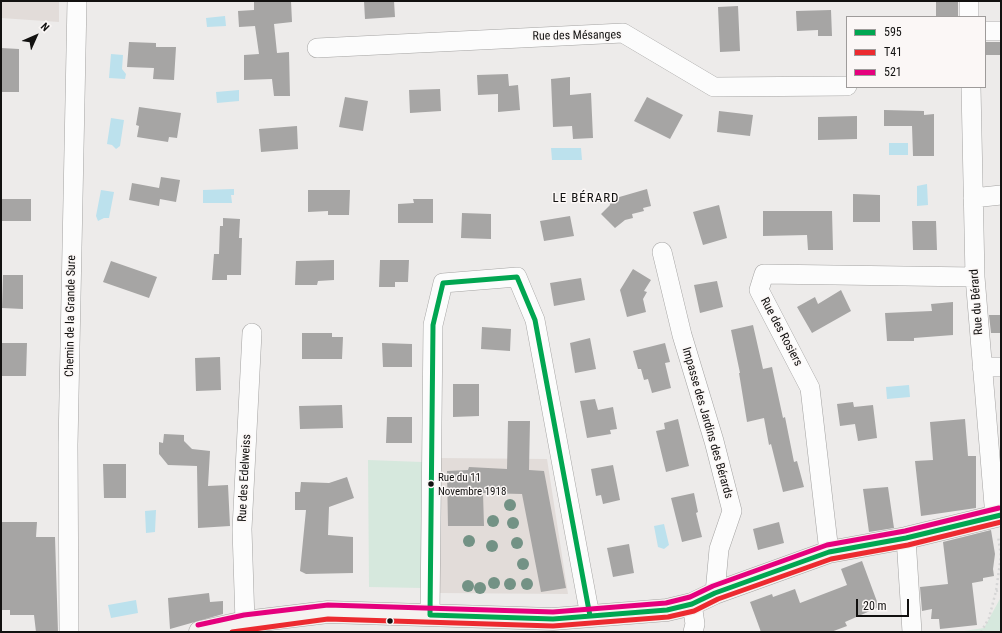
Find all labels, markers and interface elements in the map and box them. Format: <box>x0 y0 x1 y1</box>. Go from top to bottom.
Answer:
north arrow <box>16 16 56 56</box>
legend <box>846 16 986 88</box>
text: N <box>38 20 52 34</box>
text: 595 <box>884 25 902 39</box>
street label: Rue des Mésanges <box>532 28 622 44</box>
text: T41 <box>884 45 902 59</box>
text: 521 <box>884 65 902 79</box>
district label: LE BÉRARD <box>553 191 619 207</box>
street label: Chemin de la Grande Sure <box>63 255 79 377</box>
street label: Rue du Bérard <box>968 269 986 335</box>
street label: Rue des Rosiers <box>757 295 805 369</box>
street label: Impasse des Jardins des Bérards <box>678 346 736 500</box>
street label: Rue des Edelweiss <box>236 434 254 522</box>
place label: Rue du 11 Novembre 1918 <box>438 471 506 497</box>
marker: Rue du 11 Novembre 1918 <box>426 479 436 489</box>
scale bar <box>858 591 911 617</box>
text: 20 m <box>863 599 887 613</box>
unlabelled marker <box>385 616 395 626</box>

